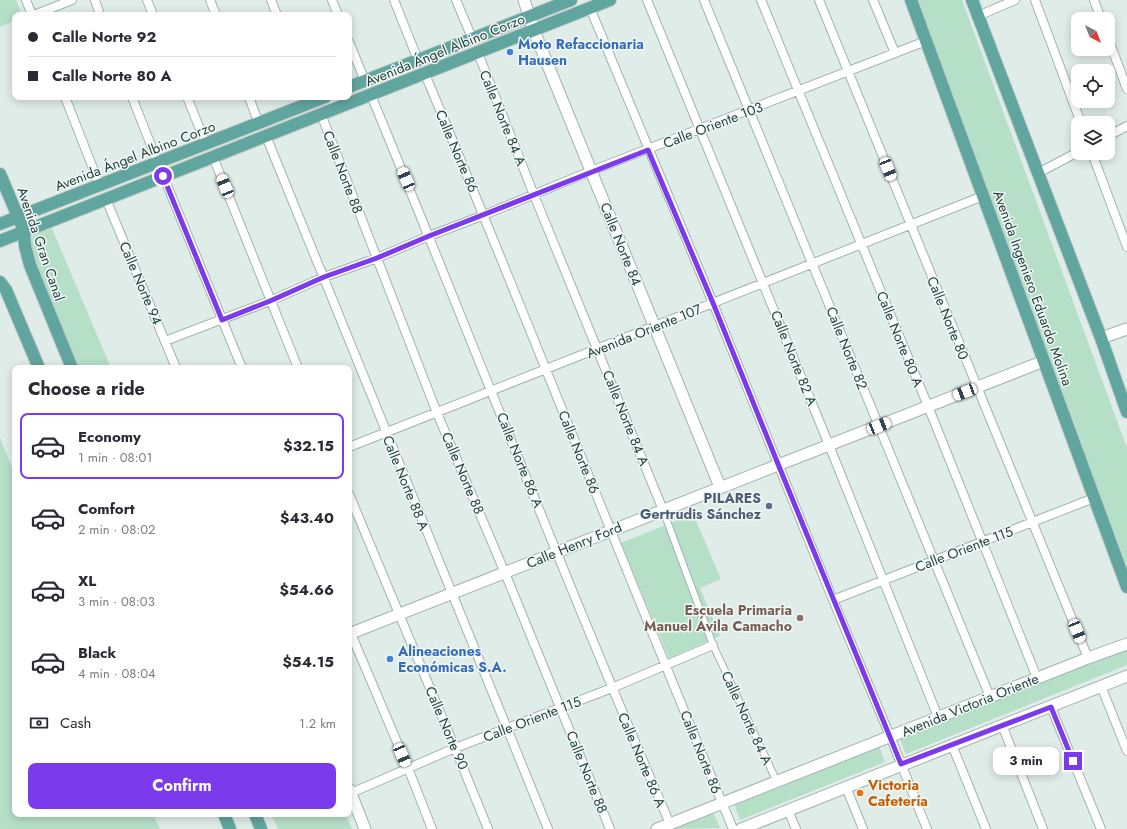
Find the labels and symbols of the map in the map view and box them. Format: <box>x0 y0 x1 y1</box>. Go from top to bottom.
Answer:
street label: Avenida Ángel Albino Corzo <box>362 9 528 91</box>
north arrow <box>1071 12 1115 56</box>
place label: Moto Refaccionaria Hausen <box>518 34 644 70</box>
marker: Moto Refaccionaria Hausen <box>505 47 515 57</box>
street label: Calle Norte 84 A <box>475 67 532 169</box>
street label: Calle Oriente 103 <box>660 97 766 153</box>
street label: Calle Norte 86 <box>431 107 483 195</box>
street label: Avenida Ángel Albino Corzo <box>52 116 218 196</box>
street label: Calle Norte 88 <box>318 128 368 216</box>
car <box>878 156 898 182</box>
car <box>396 166 416 192</box>
route start <box>154 167 172 185</box>
car <box>215 173 235 199</box>
street label: Avenida Gran Canal <box>12 184 70 304</box>
street label: Avenida Ingeniero Eduardo Molina <box>988 188 1078 388</box>
street label: Calle Norte 84 <box>595 199 647 289</box>
street label: Calle Norte 94 <box>115 238 167 328</box>
street label: Calle Norte 80 <box>922 273 974 363</box>
street label: Calle Norte 80 A <box>872 288 929 391</box>
street label: Avenida Oriente 107 <box>583 299 705 363</box>
street label: Calle Norte 82 <box>821 304 873 392</box>
street label: Calle Norte 82 A <box>766 307 823 409</box>
street label: Calle Norte 84 A <box>598 367 655 469</box>
car <box>952 382 978 402</box>
street label: Calle Norte 86 <box>553 407 605 497</box>
street label: Calle Norte 86 A <box>492 409 549 511</box>
car <box>866 416 892 436</box>
street label: Calle Norte 88 <box>437 429 489 517</box>
street label: Calle Norte 88 A <box>378 432 434 534</box>
place label: PILARES Gertrudis Sánchez <box>640 488 762 524</box>
marker: PILARES Gertrudis Sánchez <box>764 501 774 511</box>
street label: Calle Henry Ford <box>523 517 625 573</box>
street label: Calle Oriente 115 <box>912 521 1016 577</box>
place label: Escuela Primaria Manuel Ávila Camacho <box>644 600 792 636</box>
marker: Escuela Primaria Manuel Ávila Camacho <box>795 613 805 623</box>
car <box>1067 618 1087 644</box>
place label: Alineaciones Económicas S.A. <box>397 641 507 677</box>
marker: Alineaciones Económicas S.A. <box>385 654 395 664</box>
street label: Calle Norte 84 A <box>716 668 778 769</box>
street label: Avenida Victoria Oriente <box>898 668 1042 742</box>
street label: Calle Norte 90 <box>420 683 474 773</box>
street label: Calle Oriente 115 <box>480 691 584 747</box>
street label: Calle Norte 86 <box>675 707 727 797</box>
street label: Calle Norte 86 A <box>613 709 671 811</box>
street label: Calle Norte 88 <box>561 728 613 816</box>
car <box>392 742 412 768</box>
callout: 3 min <box>993 747 1059 775</box>
route end <box>1064 752 1082 770</box>
place label: Victoria Cafetería <box>867 775 928 811</box>
marker: Victoria Cafetería <box>855 788 865 798</box>

